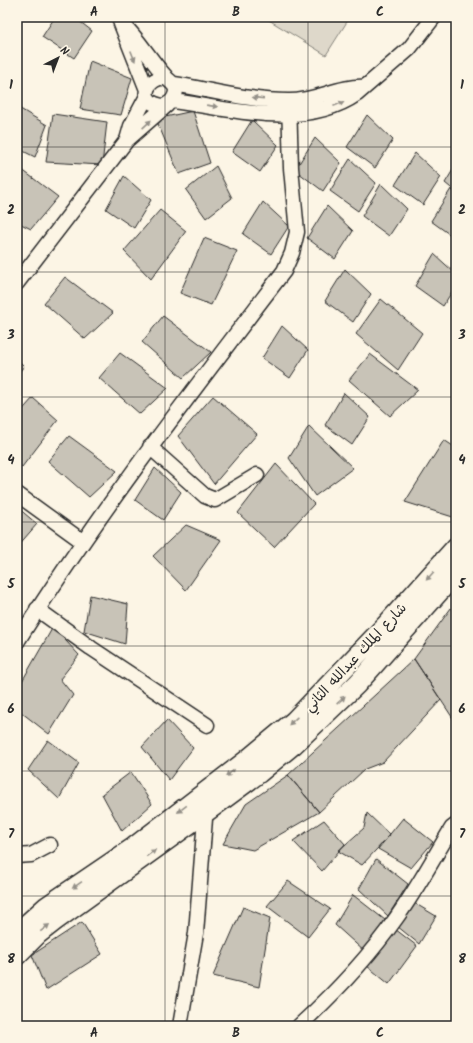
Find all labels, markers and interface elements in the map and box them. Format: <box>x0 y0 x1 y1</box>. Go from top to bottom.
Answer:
text: A <box>90 2 98 23</box>
text: B <box>232 2 240 23</box>
text: C <box>376 2 384 23</box>
north arrow <box>38 38 78 78</box>
text: N <box>55 42 73 60</box>
one-way arrow <box>130 50 136 62</box>
text: 1 <box>9 75 13 96</box>
text: 1 <box>460 75 464 96</box>
one-way arrow <box>252 95 265 101</box>
one-way arrow <box>334 101 345 107</box>
one-way arrow <box>205 103 218 109</box>
one-way arrow <box>142 119 152 128</box>
text: 2 <box>7 200 15 221</box>
text: 2 <box>458 200 466 221</box>
text: 3 <box>6 325 15 346</box>
text: 3 <box>457 325 466 346</box>
text: 4 <box>7 450 15 471</box>
text: 4 <box>458 450 466 471</box>
one-way arrow <box>426 571 435 581</box>
text: 5 <box>7 574 16 595</box>
text: 5 <box>458 574 467 595</box>
street label: شارع الملك عبدالله الثاني <box>299 598 413 718</box>
one-way arrow <box>336 696 345 705</box>
text: 6 <box>7 699 15 720</box>
text: 6 <box>458 699 466 720</box>
one-way arrow <box>288 716 298 726</box>
one-way arrow <box>225 769 236 777</box>
one-way arrow <box>177 805 188 813</box>
text: 7 <box>8 824 15 845</box>
text: 7 <box>459 824 466 845</box>
one-way arrow <box>146 849 156 857</box>
one-way arrow <box>72 882 83 889</box>
one-way arrow <box>40 924 51 933</box>
text: 8 <box>7 949 15 970</box>
text: 8 <box>458 949 466 970</box>
text: A <box>90 1023 98 1043</box>
text: B <box>232 1023 240 1043</box>
text: C <box>376 1023 384 1043</box>

